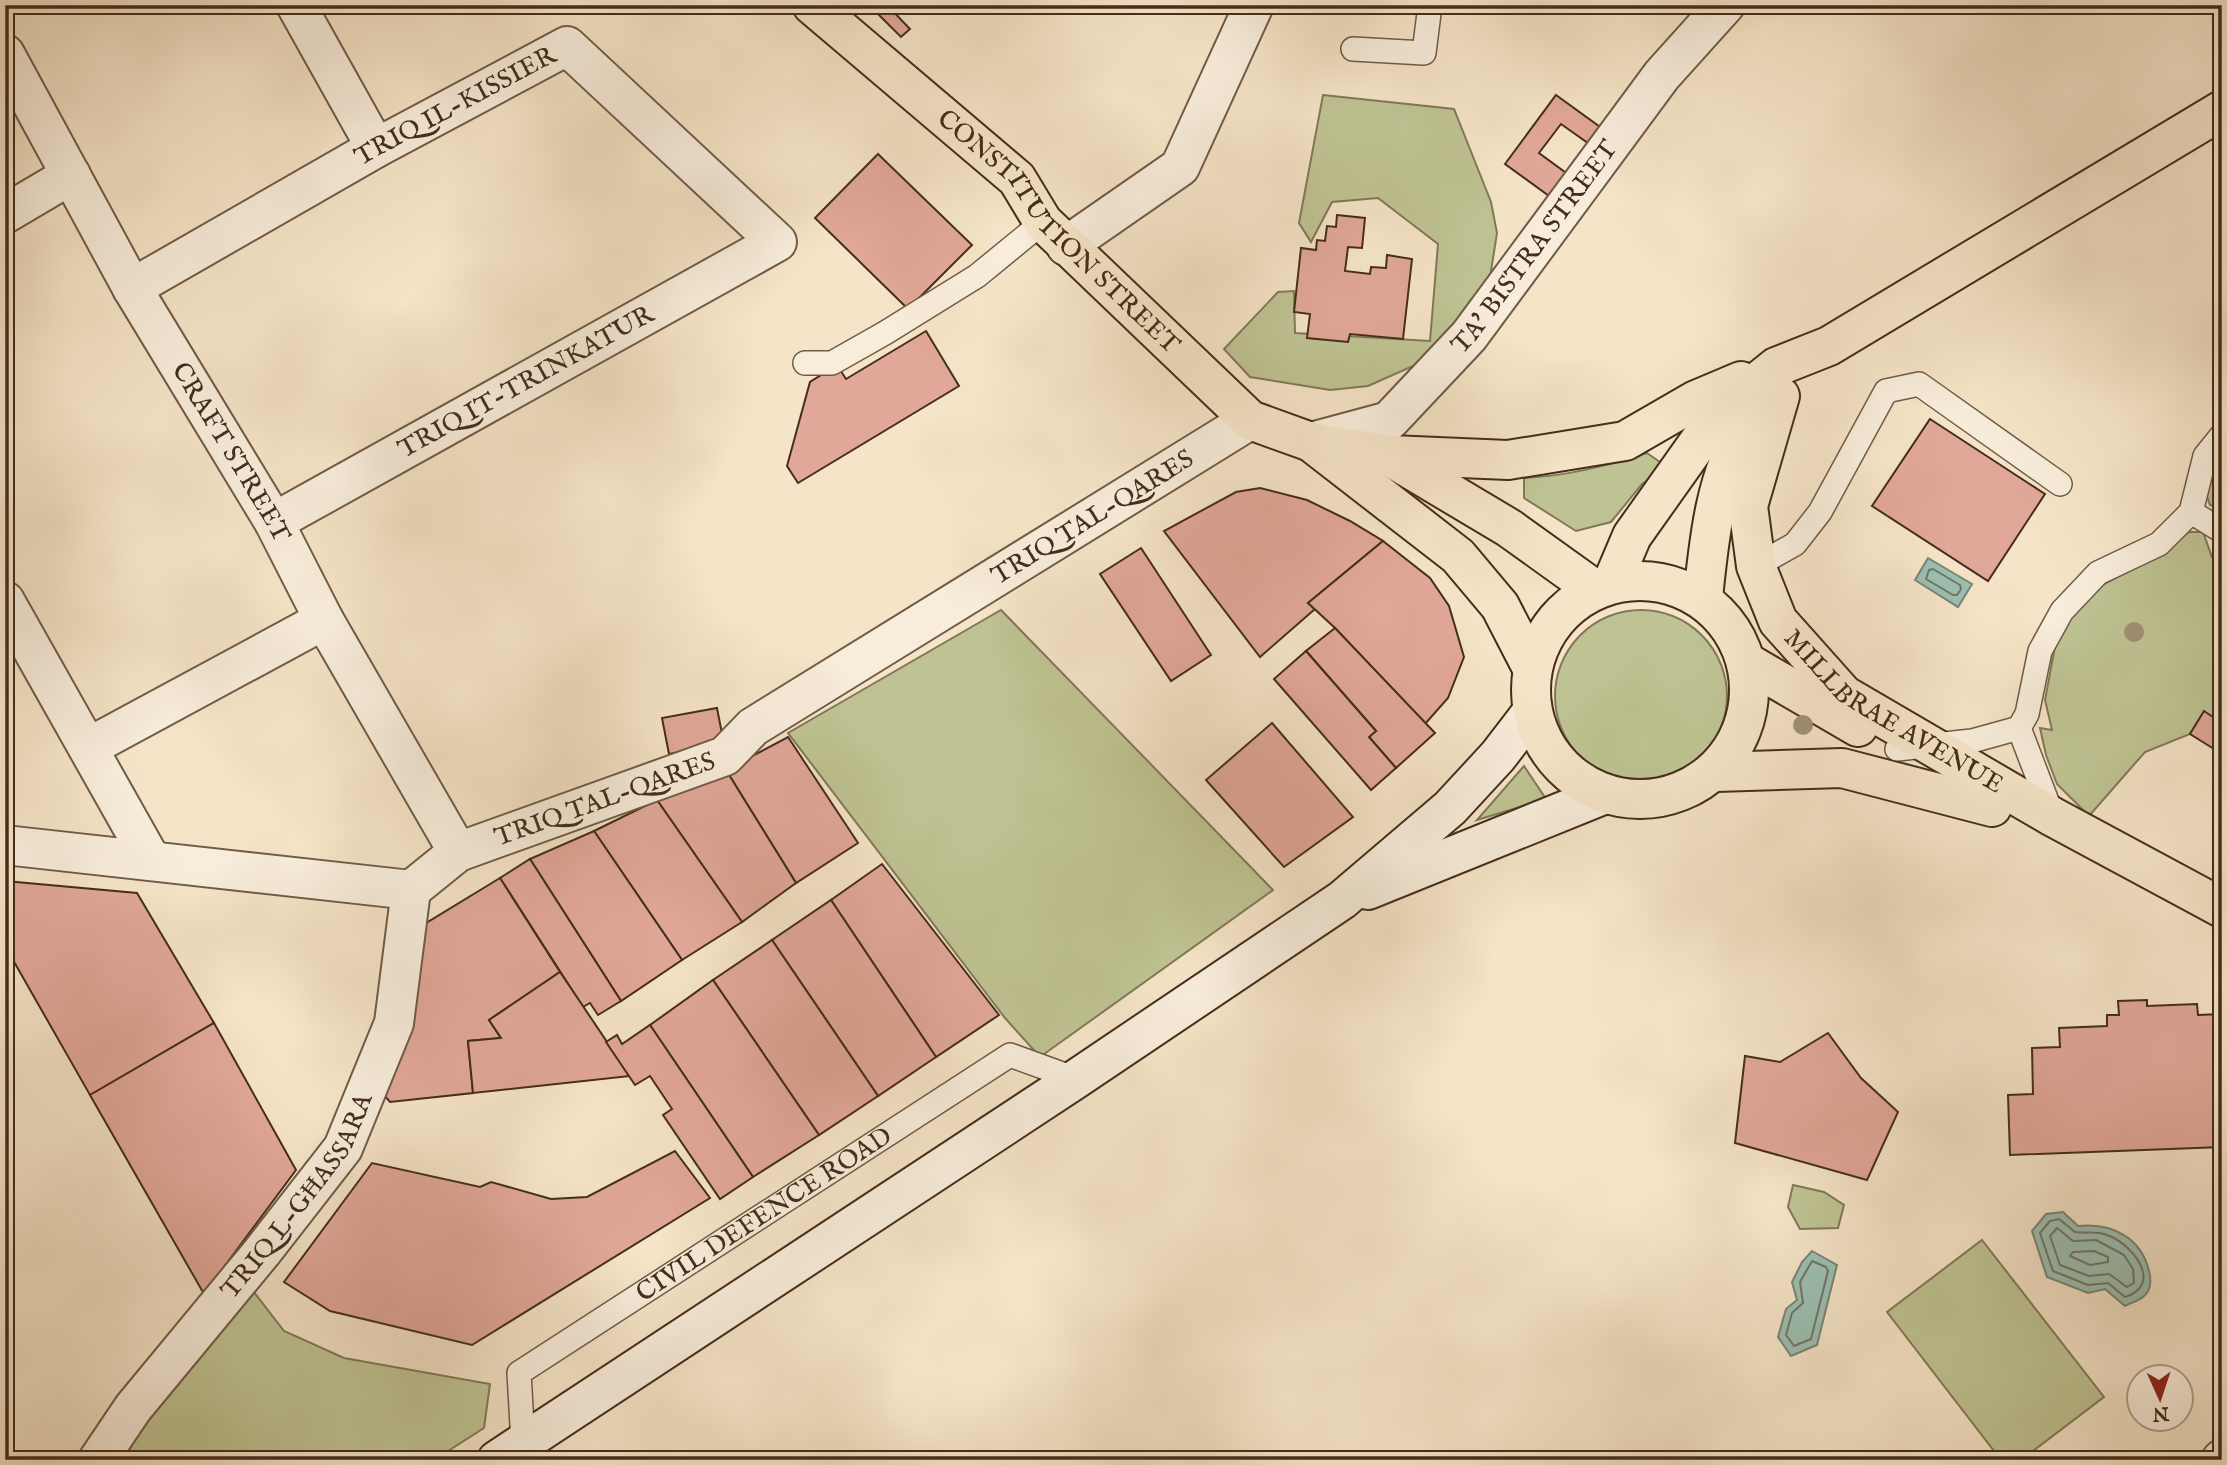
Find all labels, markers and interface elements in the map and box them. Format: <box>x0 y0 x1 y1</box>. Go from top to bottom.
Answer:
street label: TRIQ IL-KISSIER <box>349 38 563 173</box>
street label: CONSTITUTION STREET <box>931 102 1187 361</box>
street label: TA' BISTRA STREET <box>1444 133 1625 361</box>
street label: TRIQ IT-TRINKATUR <box>392 297 661 466</box>
street label: CRAFT STREET <box>164 356 298 548</box>
street label: TRIQ TAL-QARES <box>985 442 1200 592</box>
street label: MILLBRAE AVENUE <box>1777 622 2009 801</box>
street label: TRIQ TAL-QARES <box>490 744 720 854</box>
street label: TRIQ L-GĦASSARA <box>214 1087 381 1306</box>
street label: CIVIL DEFENCE ROAD <box>630 1119 898 1309</box>
north arrow <box>2126 1364 2196 1434</box>
text: N <box>2151 1401 2171 1425</box>

